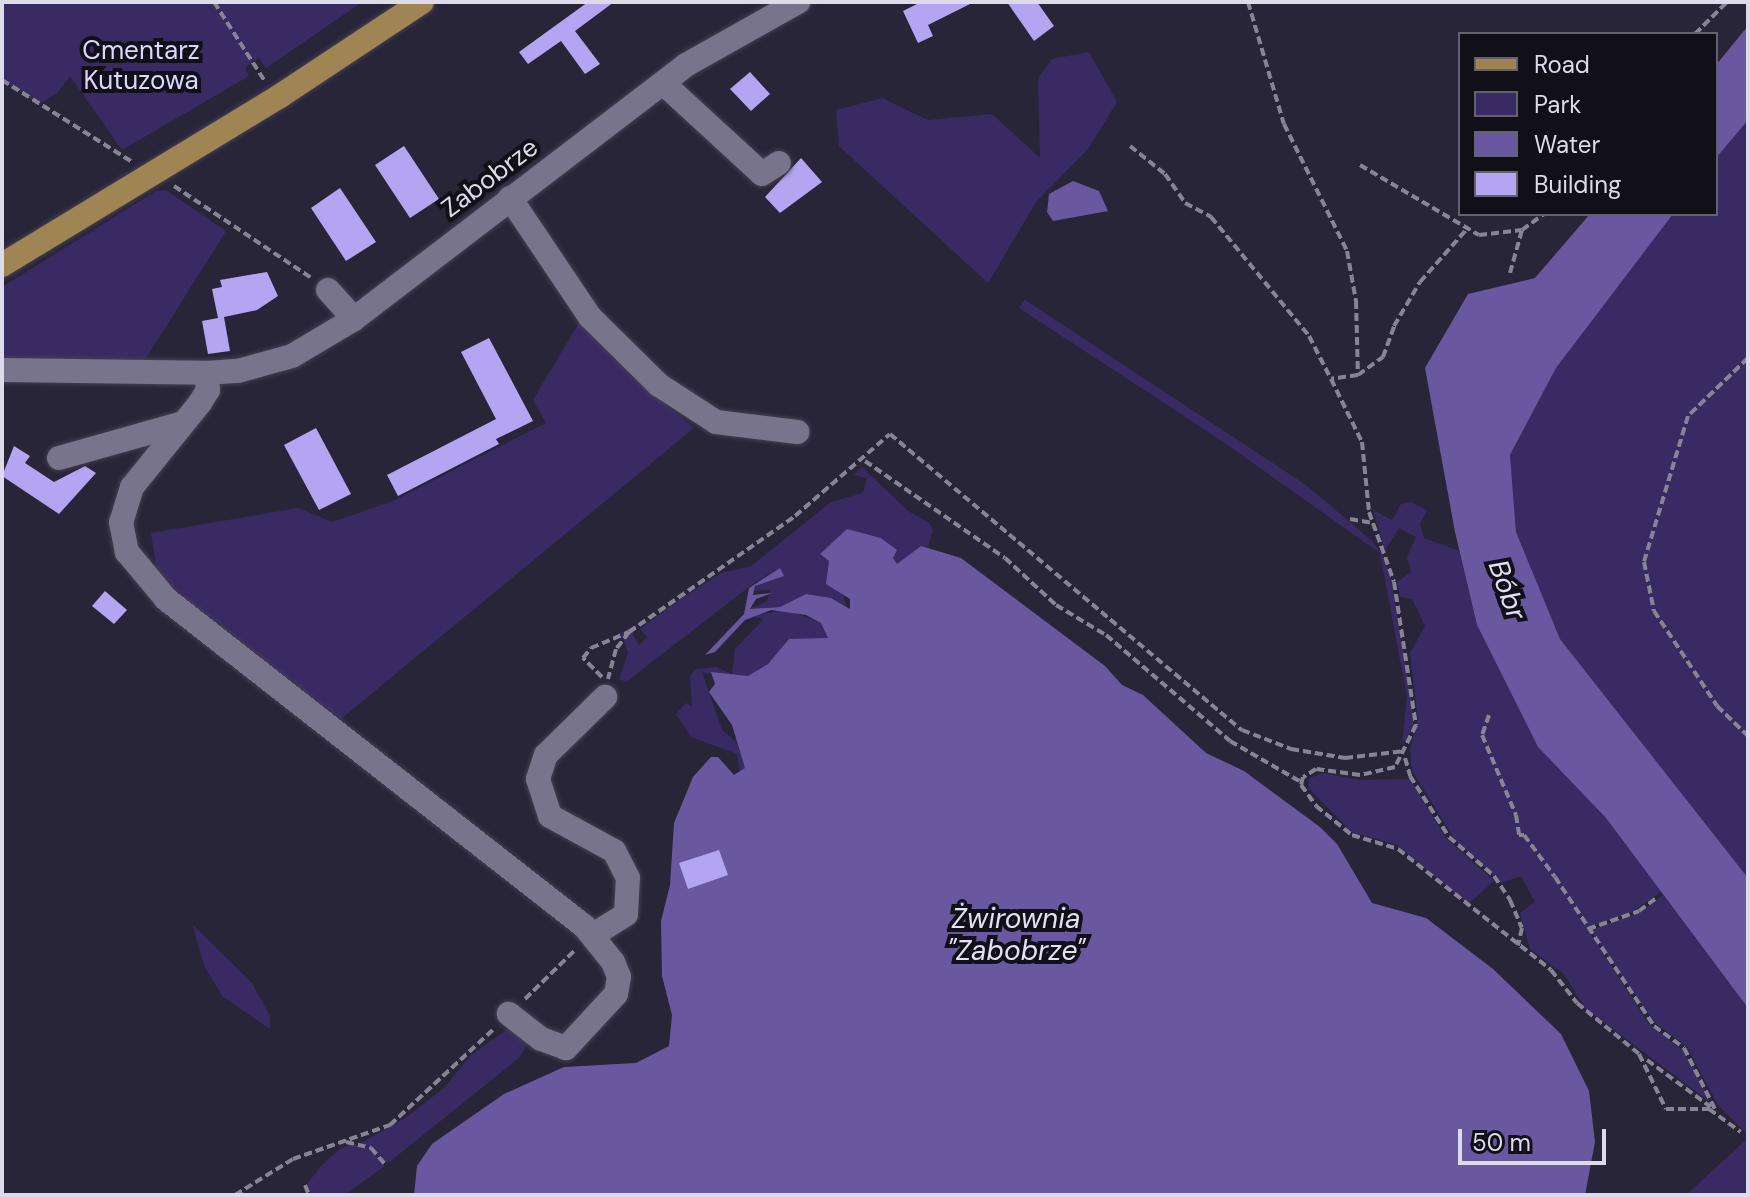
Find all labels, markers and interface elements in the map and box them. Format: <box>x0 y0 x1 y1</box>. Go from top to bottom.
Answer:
legend <box>1458 32 1718 216</box>
park label: Cmentarz Kutuzowa <box>82 35 200 96</box>
text: Road <box>1534 49 1590 80</box>
text: Park <box>1534 89 1581 120</box>
text: Water <box>1534 129 1600 160</box>
street label: Zabobrze <box>436 132 544 224</box>
text: Building <box>1534 169 1621 200</box>
water label: Bóbr <box>1481 555 1533 625</box>
water label: Żwirownia "Zabobrze" <box>947 902 1085 968</box>
scale bar <box>1462 1113 1610 1163</box>
text: 50 m <box>1472 1127 1531 1158</box>

